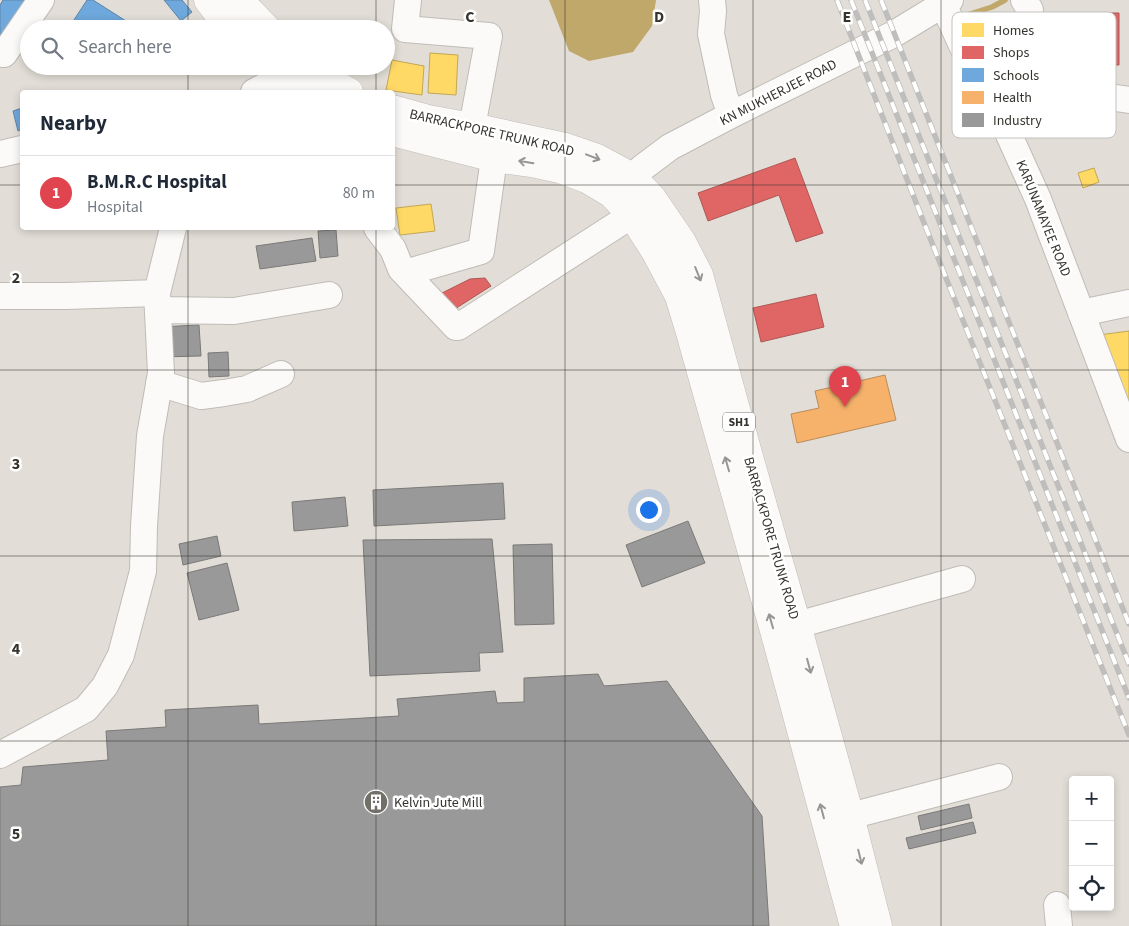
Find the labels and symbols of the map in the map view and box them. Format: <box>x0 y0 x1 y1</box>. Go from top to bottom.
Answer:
text: C <box>465 6 475 28</box>
text: D <box>654 6 664 28</box>
text: E <box>843 6 851 28</box>
legend <box>952 12 1116 138</box>
text: Homes <box>993 21 1034 41</box>
text: Shops <box>993 43 1029 63</box>
street label: KN MUKHERJEE ROAD <box>716 55 841 131</box>
text: Schools <box>993 66 1039 86</box>
text: Health <box>993 88 1032 108</box>
street label: BARRACKPORE TRUNK ROAD <box>407 104 576 162</box>
text: Industry <box>993 111 1042 131</box>
one-way arrow <box>585 153 600 162</box>
one-way arrow <box>518 157 534 167</box>
street label: KARUNAMAYEE ROAD <box>1011 157 1076 280</box>
one-way arrow <box>693 266 703 281</box>
text: 2 <box>12 267 20 289</box>
pin: 1 <box>829 366 861 407</box>
road number: SH1 <box>723 412 755 432</box>
text: 3 <box>12 453 20 475</box>
street label: BARRACKPORE TRUNK ROAD <box>738 455 804 622</box>
one-way arrow <box>722 457 731 473</box>
your location <box>636 497 662 523</box>
one-way arrow <box>765 613 775 629</box>
text: 4 <box>12 638 21 660</box>
one-way arrow <box>804 658 814 674</box>
building icon: Kelvin Jute Mill <box>363 789 389 815</box>
place label: Kelvin Jute Mill <box>394 793 483 813</box>
one-way arrow <box>817 804 827 820</box>
text: 5 <box>12 823 20 845</box>
one-way arrow <box>856 848 865 864</box>

